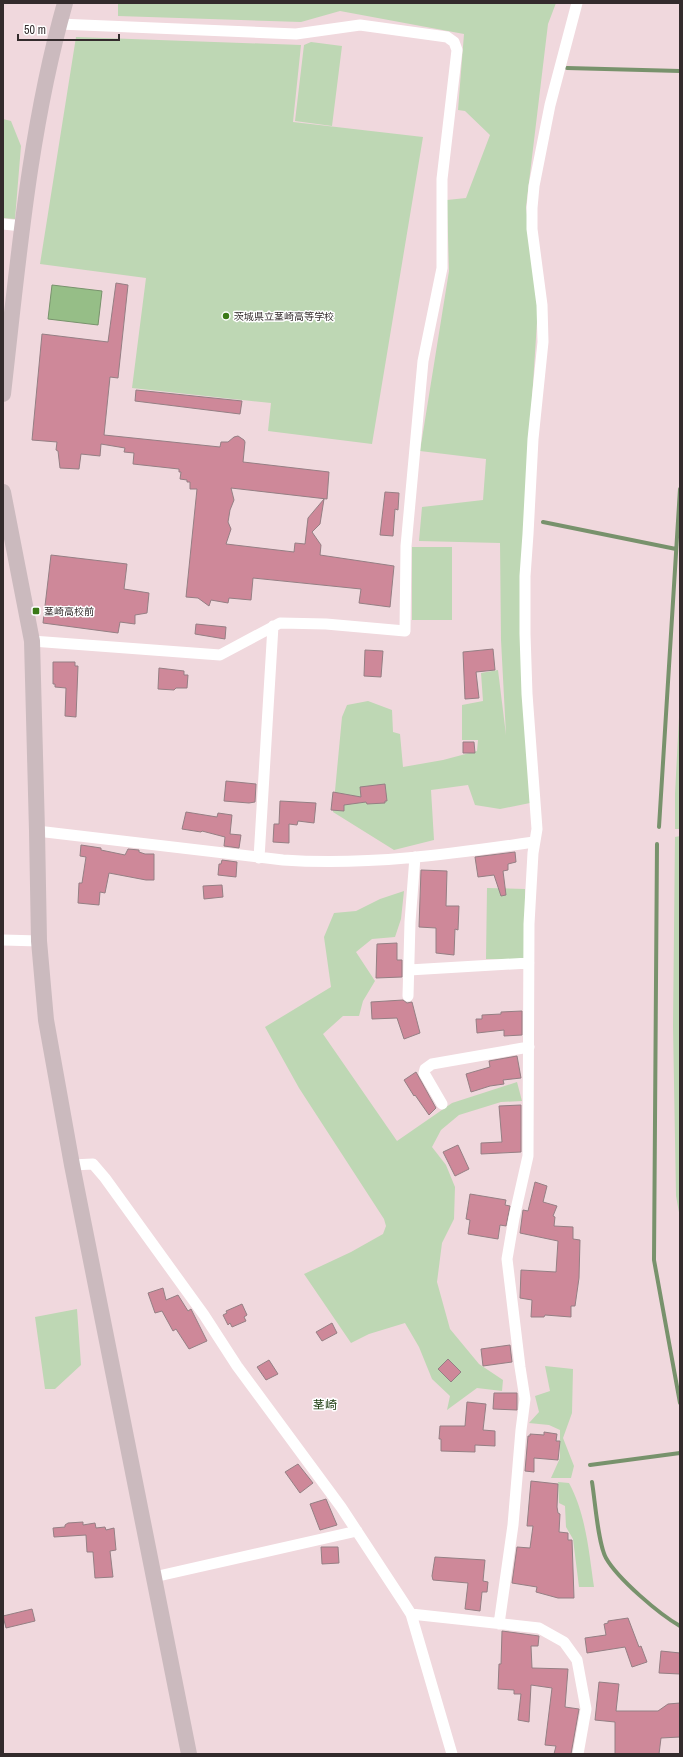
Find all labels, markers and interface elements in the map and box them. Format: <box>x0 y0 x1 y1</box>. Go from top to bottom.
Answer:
scale bar <box>18 16 119 42</box>
text: 50 m <box>24 22 46 38</box>
place label: 茨城県立茎崎高等学校 <box>234 310 334 323</box>
marker: 茨城県立茎崎高等学校 <box>221 311 231 321</box>
place label: 茎崎高校前 <box>44 605 94 618</box>
marker: 茎崎高校前 <box>31 606 41 616</box>
district label: 茎崎 <box>313 1397 337 1413</box>

